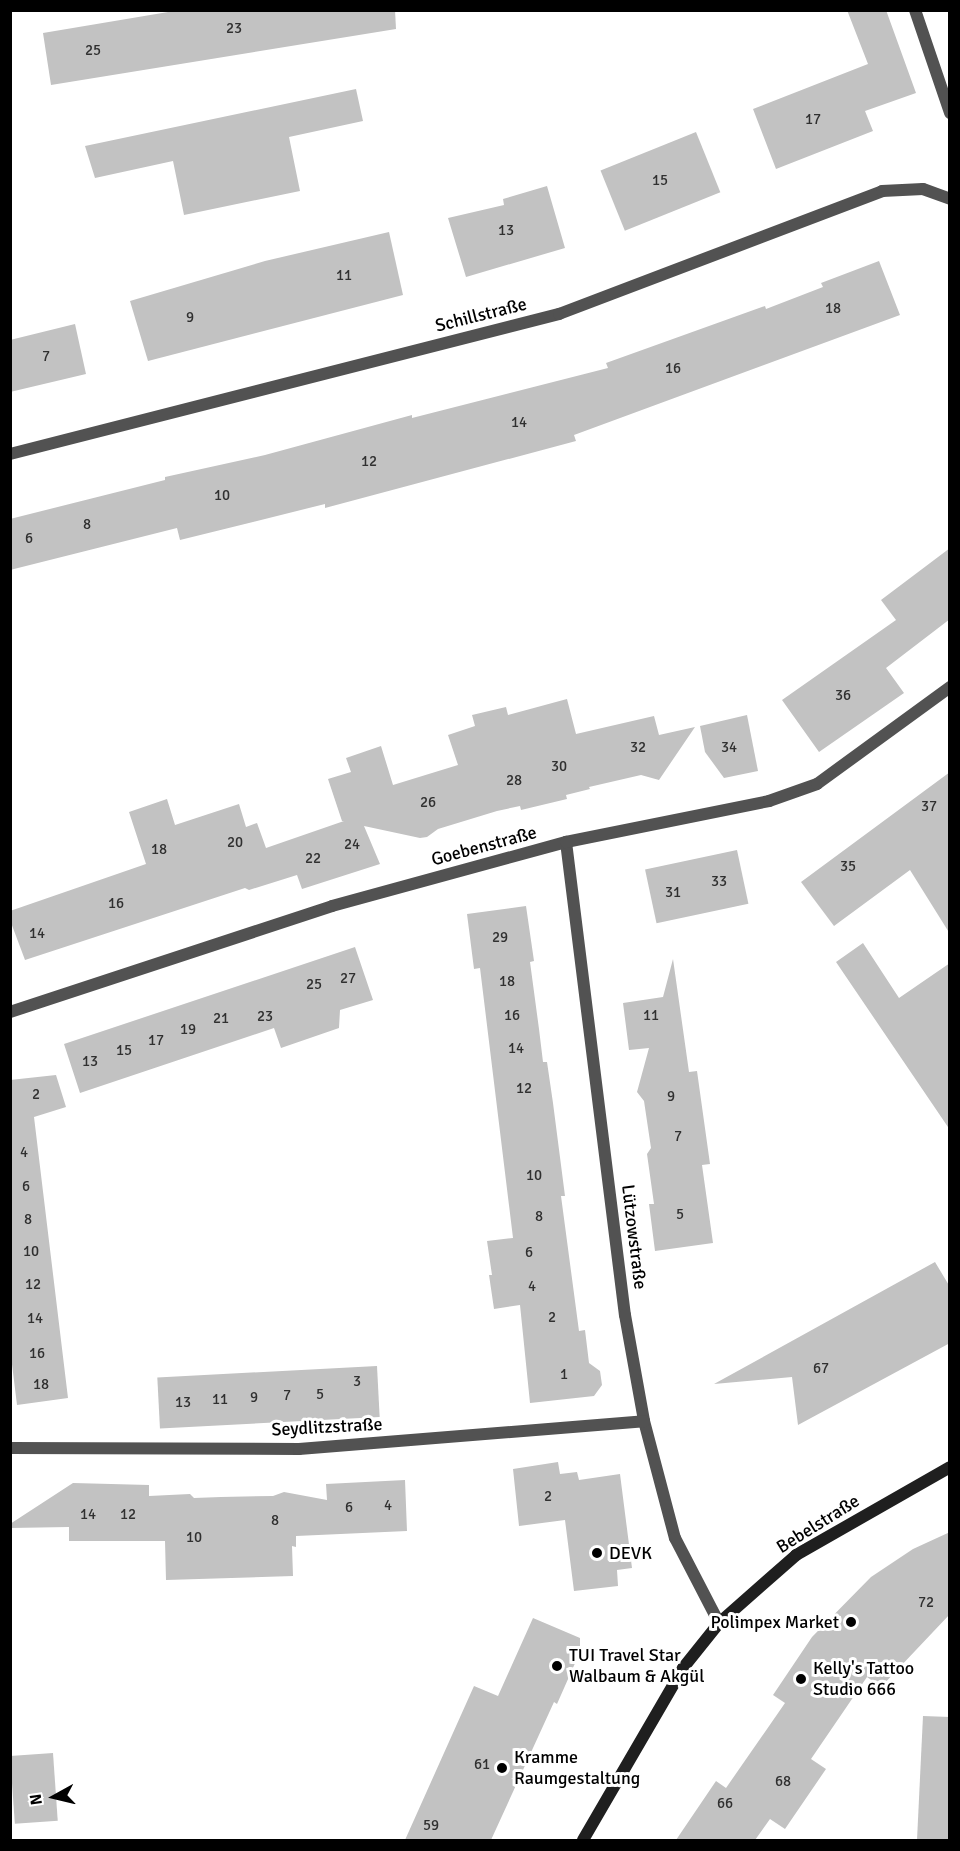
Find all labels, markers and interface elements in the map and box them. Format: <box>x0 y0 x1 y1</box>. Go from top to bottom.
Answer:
house number: 23 <box>226 20 242 38</box>
house number: 25 <box>85 42 101 60</box>
house number: 17 <box>805 111 821 129</box>
house number: 15 <box>652 172 668 190</box>
house number: 13 <box>498 222 514 240</box>
house number: 11 <box>336 267 352 285</box>
street label: Schillstraße <box>433 293 529 337</box>
house number: 18 <box>825 300 841 318</box>
house number: 9 <box>186 309 194 327</box>
house number: 7 <box>42 348 50 366</box>
house number: 16 <box>665 360 681 378</box>
house number: 14 <box>511 414 527 432</box>
house number: 12 <box>361 453 377 471</box>
house number: 10 <box>214 487 230 505</box>
house number: 8 <box>83 516 91 534</box>
house number: 6 <box>25 530 33 548</box>
house number: 36 <box>835 687 851 705</box>
house number: 32 <box>630 739 646 757</box>
house number: 34 <box>721 739 737 757</box>
house number: 30 <box>551 758 567 776</box>
house number: 28 <box>506 772 522 790</box>
house number: 26 <box>420 794 436 812</box>
house number: 37 <box>921 798 937 816</box>
street label: Goebenstraße <box>429 822 539 870</box>
house number: 20 <box>227 834 243 852</box>
house number: 24 <box>344 836 360 854</box>
house number: 18 <box>151 841 167 859</box>
house number: 22 <box>305 850 321 868</box>
house number: 35 <box>840 858 856 876</box>
house number: 33 <box>711 873 727 891</box>
house number: 31 <box>665 884 681 902</box>
house number: 16 <box>108 895 124 913</box>
house number: 14 <box>29 925 45 943</box>
house number: 29 <box>492 929 508 947</box>
house number: 27 <box>340 970 356 988</box>
house number: 18 <box>499 973 515 991</box>
house number: 25 <box>306 976 322 994</box>
house number: 16 <box>504 1007 520 1025</box>
house number: 11 <box>643 1007 659 1025</box>
house number: 23 <box>257 1008 273 1026</box>
house number: 21 <box>213 1010 229 1028</box>
house number: 19 <box>180 1021 196 1039</box>
house number: 17 <box>148 1032 164 1050</box>
house number: 14 <box>508 1040 524 1058</box>
house number: 15 <box>116 1042 132 1060</box>
house number: 13 <box>82 1053 98 1071</box>
house number: 12 <box>516 1080 532 1098</box>
house number: 2 <box>32 1086 40 1104</box>
house number: 9 <box>667 1088 675 1106</box>
house number: 7 <box>674 1128 682 1146</box>
house number: 4 <box>20 1144 28 1162</box>
house number: 10 <box>526 1167 542 1185</box>
house number: 6 <box>22 1178 30 1196</box>
street label: Lützowstraße <box>617 1183 651 1291</box>
house number: 5 <box>676 1206 684 1224</box>
house number: 8 <box>535 1208 543 1226</box>
house number: 8 <box>24 1211 32 1229</box>
house number: 10 <box>23 1243 39 1261</box>
house number: 6 <box>525 1244 533 1262</box>
house number: 12 <box>25 1276 41 1294</box>
house number: 4 <box>528 1278 536 1296</box>
house number: 2 <box>548 1309 556 1327</box>
house number: 14 <box>27 1310 43 1328</box>
house number: 16 <box>29 1345 45 1363</box>
house number: 67 <box>813 1360 829 1378</box>
house number: 1 <box>560 1366 568 1384</box>
house number: 3 <box>353 1373 361 1391</box>
house number: 18 <box>33 1376 49 1394</box>
house number: 5 <box>316 1386 324 1404</box>
house number: 7 <box>283 1387 291 1405</box>
house number: 9 <box>250 1389 258 1407</box>
house number: 11 <box>212 1391 228 1409</box>
house number: 13 <box>175 1394 191 1412</box>
street label: Seydlitzstraße <box>271 1413 383 1441</box>
house number: 2 <box>544 1488 552 1506</box>
street label: Bebelstraße <box>773 1490 863 1558</box>
house number: 4 <box>384 1497 392 1515</box>
house number: 6 <box>345 1499 353 1517</box>
house number: 14 <box>80 1506 96 1524</box>
house number: 12 <box>120 1506 136 1524</box>
house number: 8 <box>271 1512 279 1530</box>
house number: 10 <box>186 1529 202 1547</box>
place label: DEVK <box>609 1542 652 1564</box>
marker: DEVK <box>590 1546 604 1560</box>
house number: 72 <box>918 1594 934 1612</box>
place label: Polimpex Market <box>710 1611 839 1633</box>
marker: Polimpex Market <box>844 1615 858 1629</box>
place label: TUI Travel Star Walbaum & Akgül <box>569 1645 704 1688</box>
place label: Kelly's Tattoo Studio 666 <box>813 1658 914 1700</box>
marker: TUI Travel Star Walbaum & Akgül <box>550 1659 564 1673</box>
marker: Kelly's Tattoo Studio 666 <box>794 1672 808 1686</box>
place label: Kramme Raumgestaltung <box>514 1747 640 1790</box>
house number: 61 <box>474 1756 490 1774</box>
marker: Kramme Raumgestaltung <box>495 1761 509 1775</box>
north arrow <box>24 1767 84 1827</box>
house number: 68 <box>775 1773 791 1791</box>
text: N <box>25 1793 47 1806</box>
house number: 66 <box>717 1795 733 1813</box>
house number: 59 <box>423 1817 439 1835</box>

